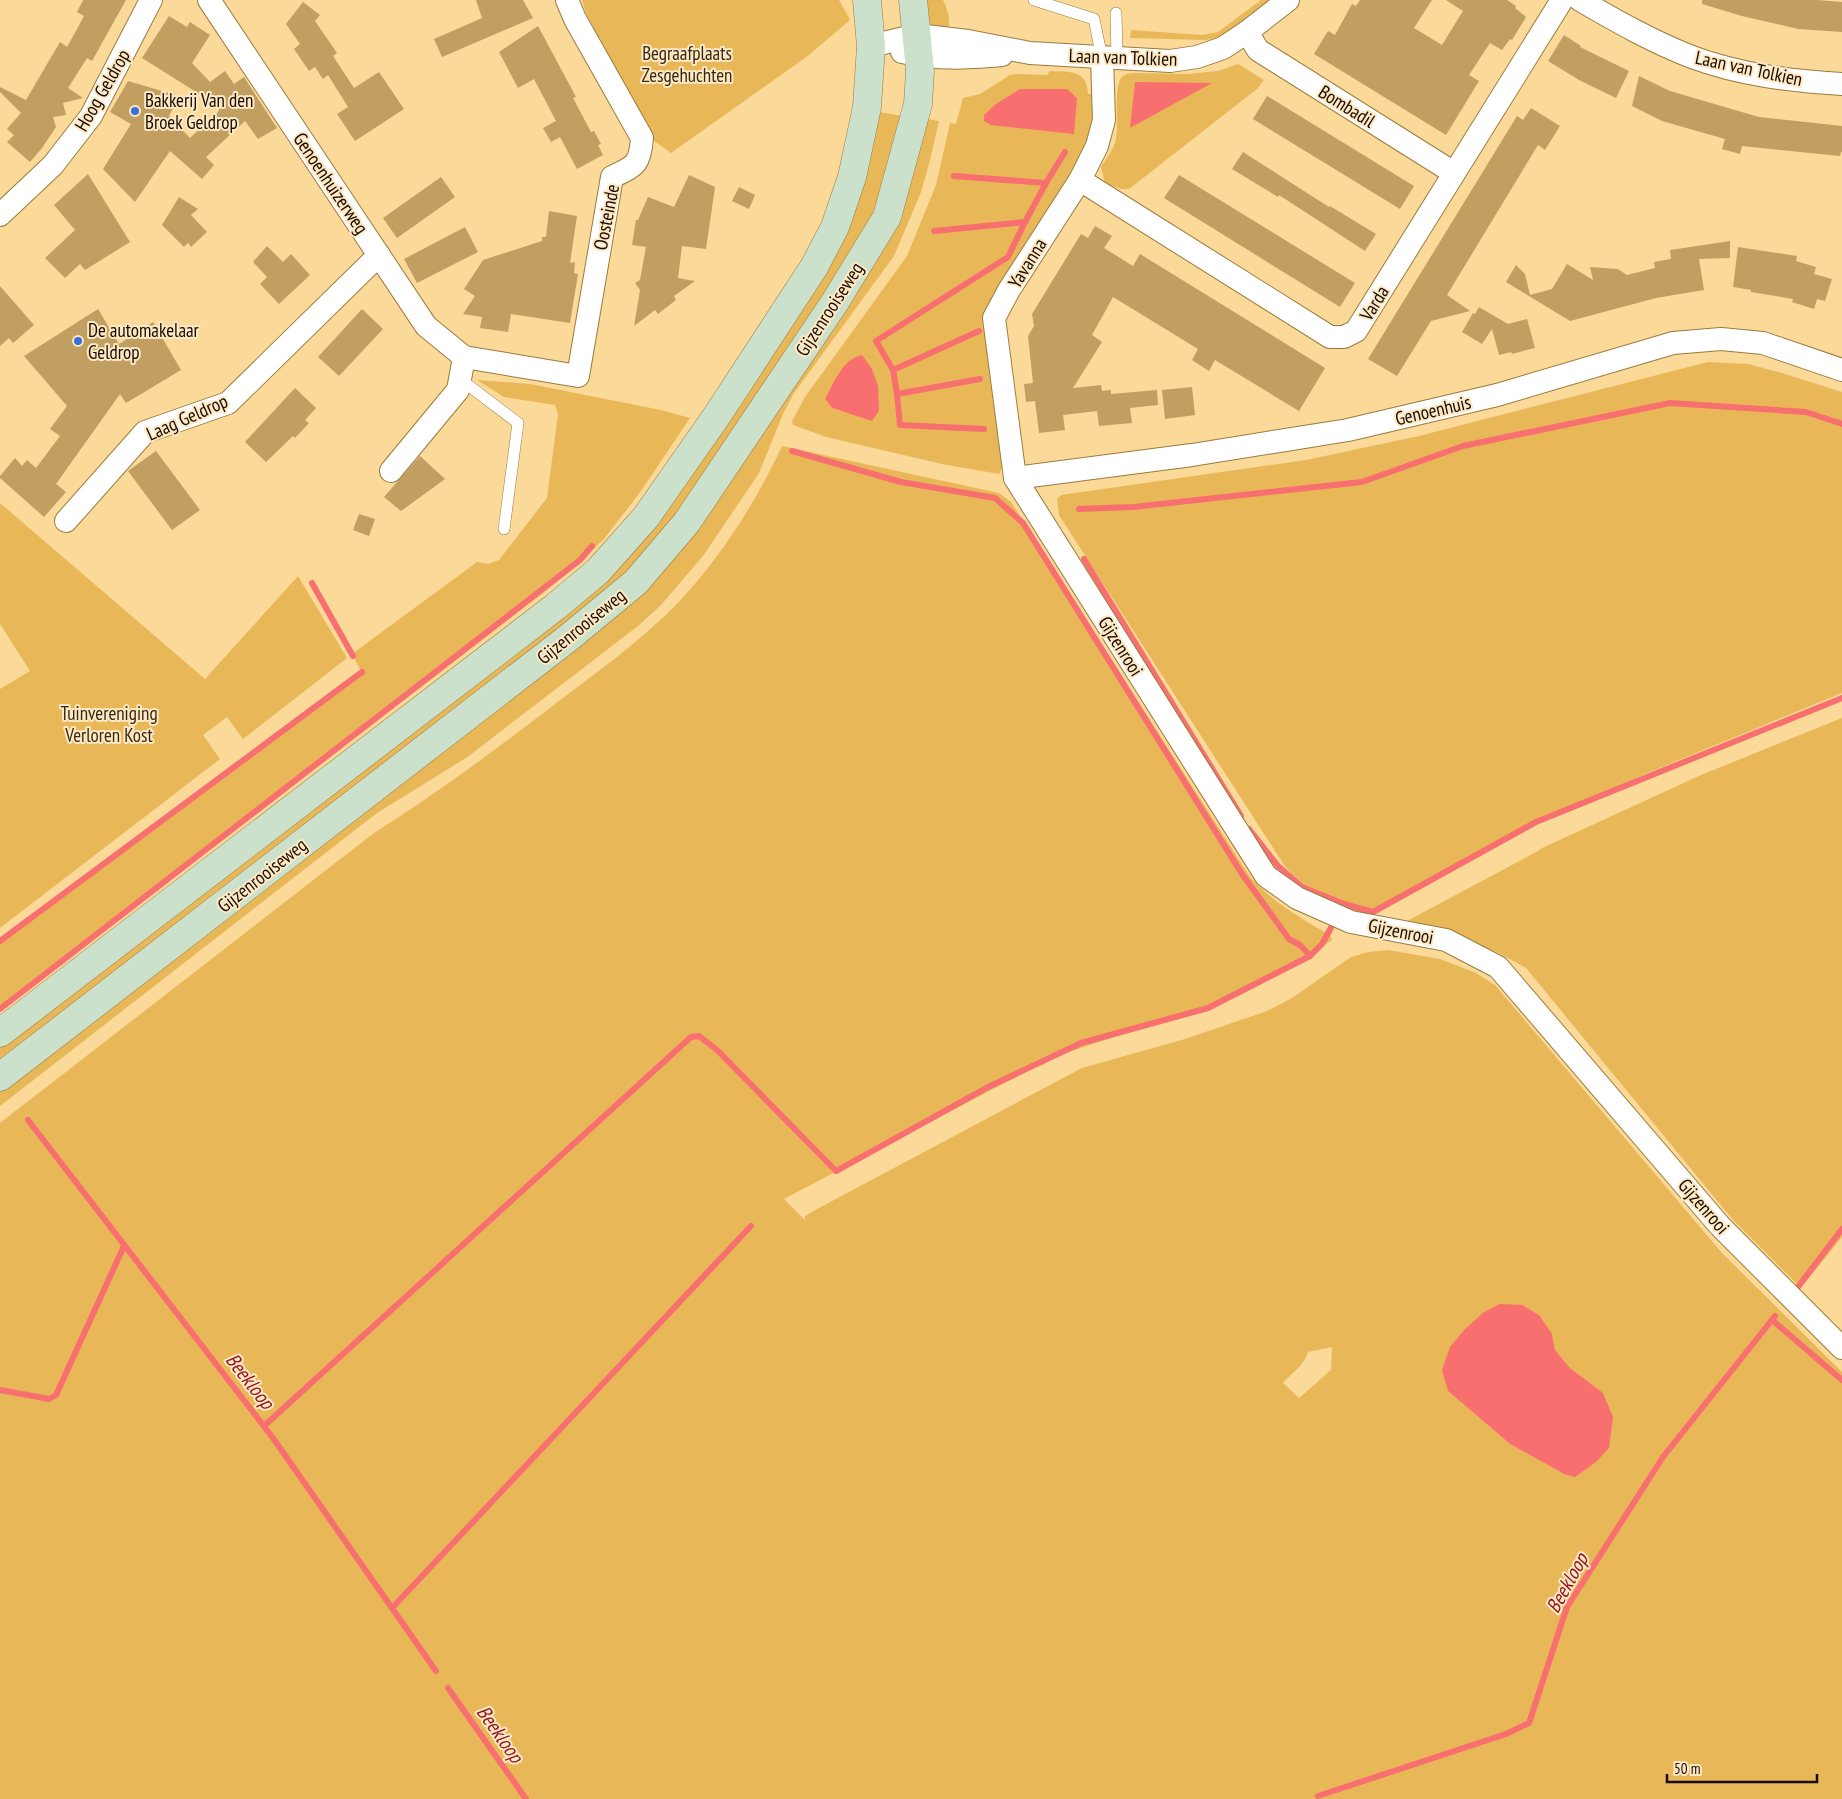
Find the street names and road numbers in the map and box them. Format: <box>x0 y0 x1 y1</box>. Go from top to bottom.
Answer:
street label: Laan van Tolkien <box>1068 43 1178 71</box>
street label: Hoog Geldrop <box>69 45 135 135</box>
street label: Laan van Tolkien <box>1693 45 1805 91</box>
street label: Bombadil <box>1314 79 1380 133</box>
street label: Genoenhuizerweg <box>288 128 374 238</box>
street label: Oosteinde <box>588 182 624 252</box>
street label: Yavanna <box>1002 234 1052 292</box>
street label: Gijzenrooiseweg <box>790 258 868 360</box>
street label: Varda <box>1354 281 1394 326</box>
street label: Laag Geldrop <box>143 388 231 446</box>
street label: Genoenhuis <box>1393 390 1473 430</box>
street label: Gijzenrooiseweg <box>532 583 630 669</box>
street label: Gijzenrooi <box>1093 612 1149 680</box>
street label: Gijzenrooiseweg <box>212 833 312 917</box>
street label: Gijzenrooi <box>1366 913 1436 949</box>
street label: Gijzenrooi <box>1673 1173 1735 1239</box>

